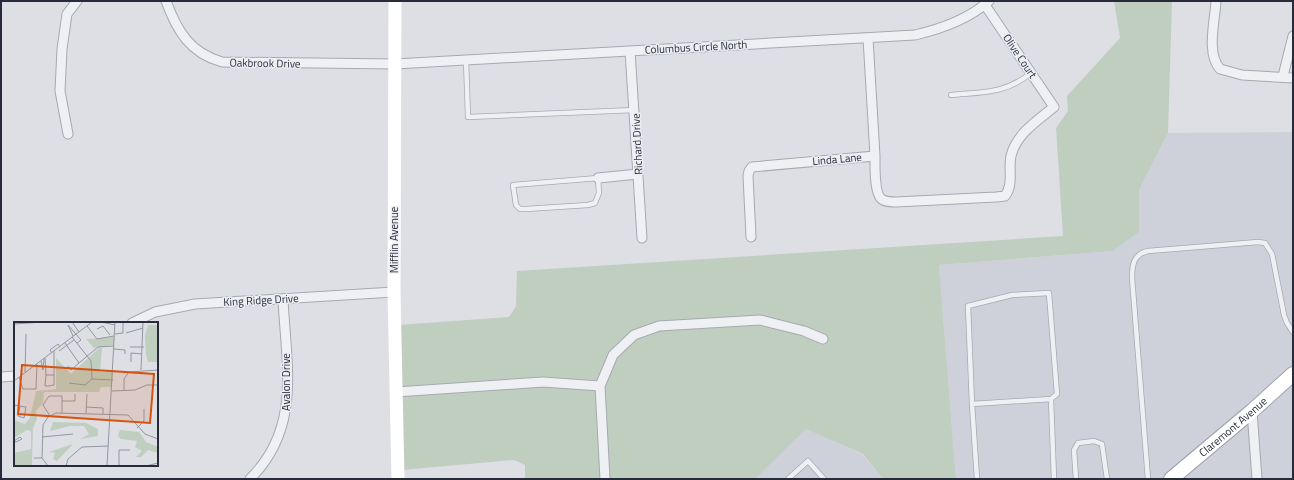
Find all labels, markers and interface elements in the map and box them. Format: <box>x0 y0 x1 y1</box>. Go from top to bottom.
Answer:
street label: Olive Court <box>999 31 1041 82</box>
street label: Columbus Circle North <box>644 36 748 58</box>
street label: Oakbrook Drive <box>229 54 301 72</box>
street label: Richard Drive <box>627 113 647 175</box>
street label: Linda Lane <box>812 149 863 169</box>
street label: Mifflin Avenue <box>386 206 402 273</box>
street label: King Ridge Drive <box>223 290 299 310</box>
inset map <box>14 322 158 466</box>
street label: Avalon Drive <box>278 353 294 411</box>
street label: Claremont Avenue <box>1195 393 1271 460</box>

